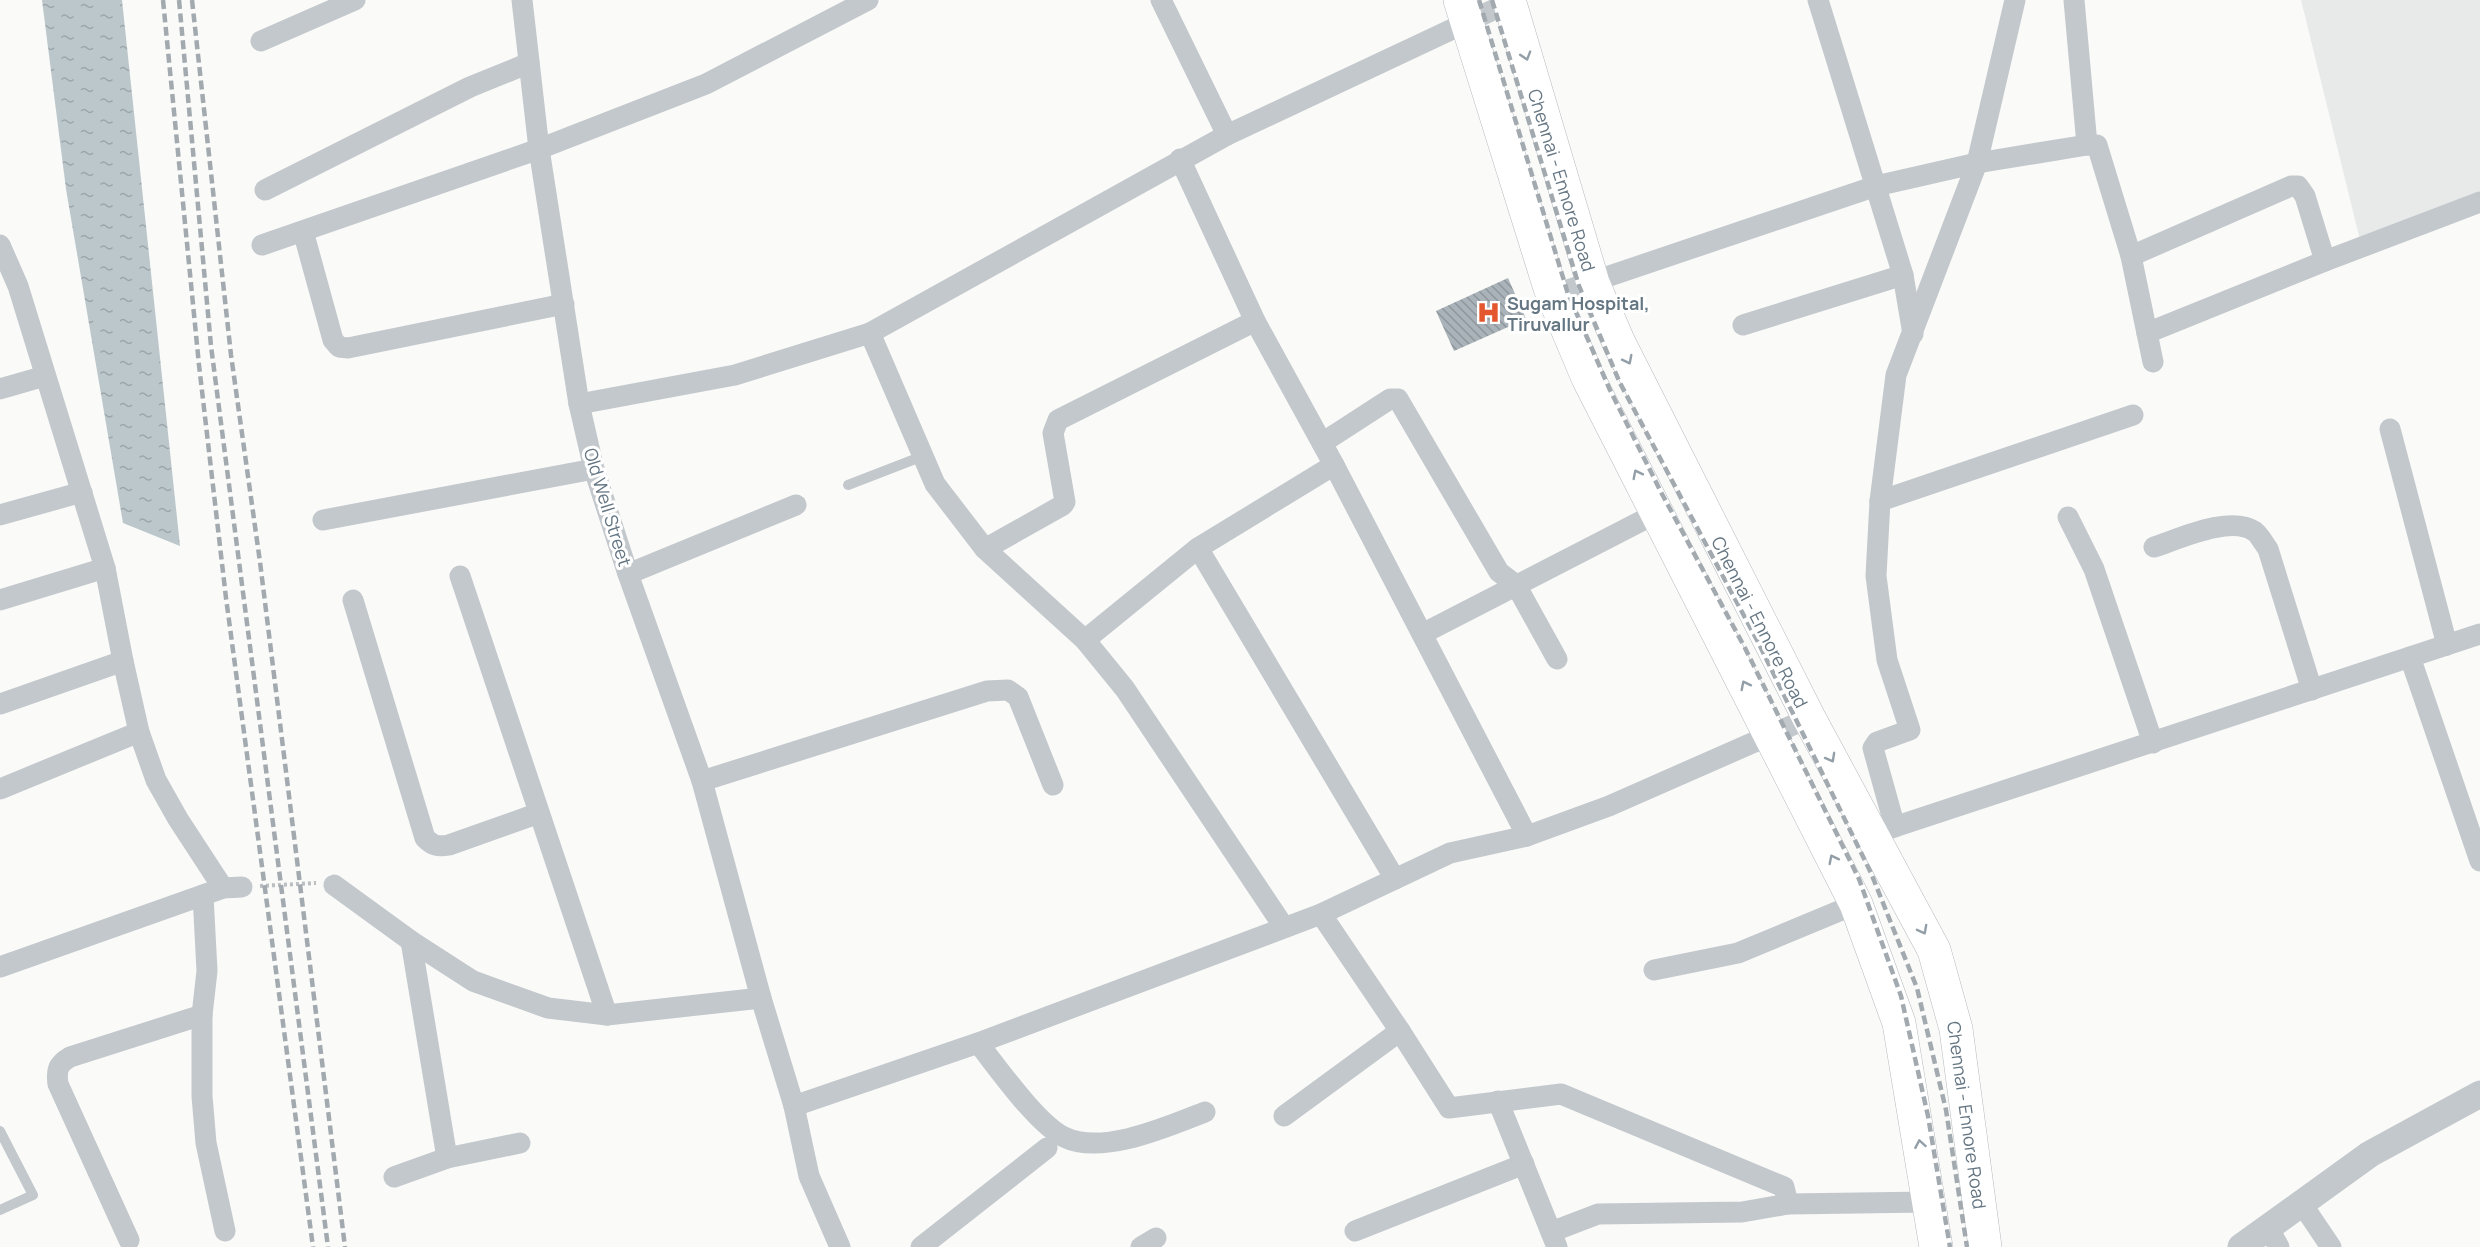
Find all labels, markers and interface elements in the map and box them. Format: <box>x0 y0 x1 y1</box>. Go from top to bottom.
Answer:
one-way arrow <box>1519 50 1531 61</box>
street label: Chennai - Ennore Road <box>1523 86 1601 274</box>
place label: Sugam Hospital, Tiruvallur <box>1507 291 1650 336</box>
hospital icon: Sugam Hospital, Tiruvallur <box>1476 300 1502 326</box>
one-way arrow <box>1620 354 1632 365</box>
street label: Old Well Street <box>579 445 637 569</box>
one-way arrow <box>1633 469 1645 480</box>
street label: Chennai - Ennore Road <box>1706 532 1814 712</box>
one-way arrow <box>1741 681 1752 691</box>
one-way arrow <box>1824 752 1835 762</box>
one-way arrow <box>1829 854 1840 865</box>
one-way arrow <box>1916 923 1928 934</box>
street label: Chennai - Ennore Road <box>1942 1020 1992 1210</box>
one-way arrow <box>1914 1139 1926 1149</box>

